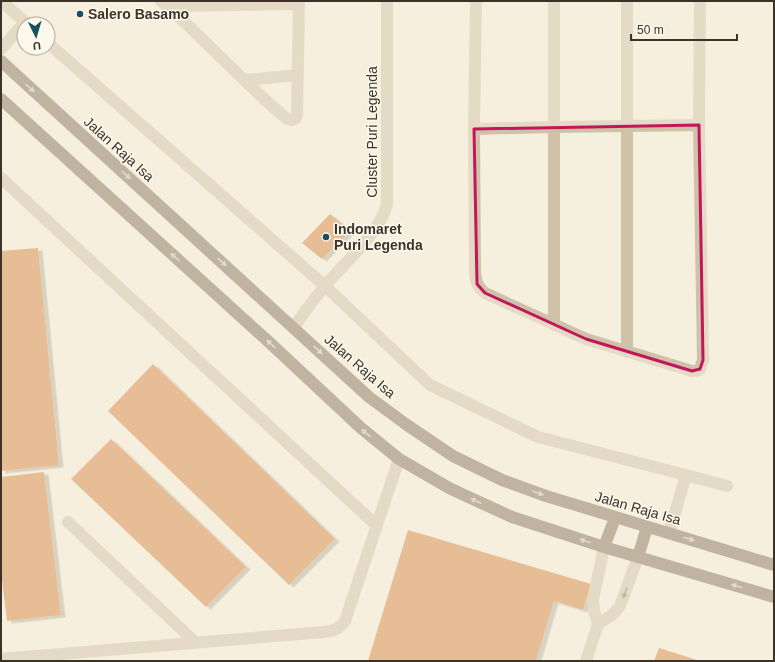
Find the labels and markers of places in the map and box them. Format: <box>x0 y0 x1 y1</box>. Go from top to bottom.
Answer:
place label: Salero Basamo <box>88 6 189 22</box>
marker: Salero Basamo <box>75 9 85 19</box>
place label: Indomaret Puri Legenda <box>334 221 423 253</box>
marker: Indomaret Puri Legenda <box>321 232 331 242</box>

